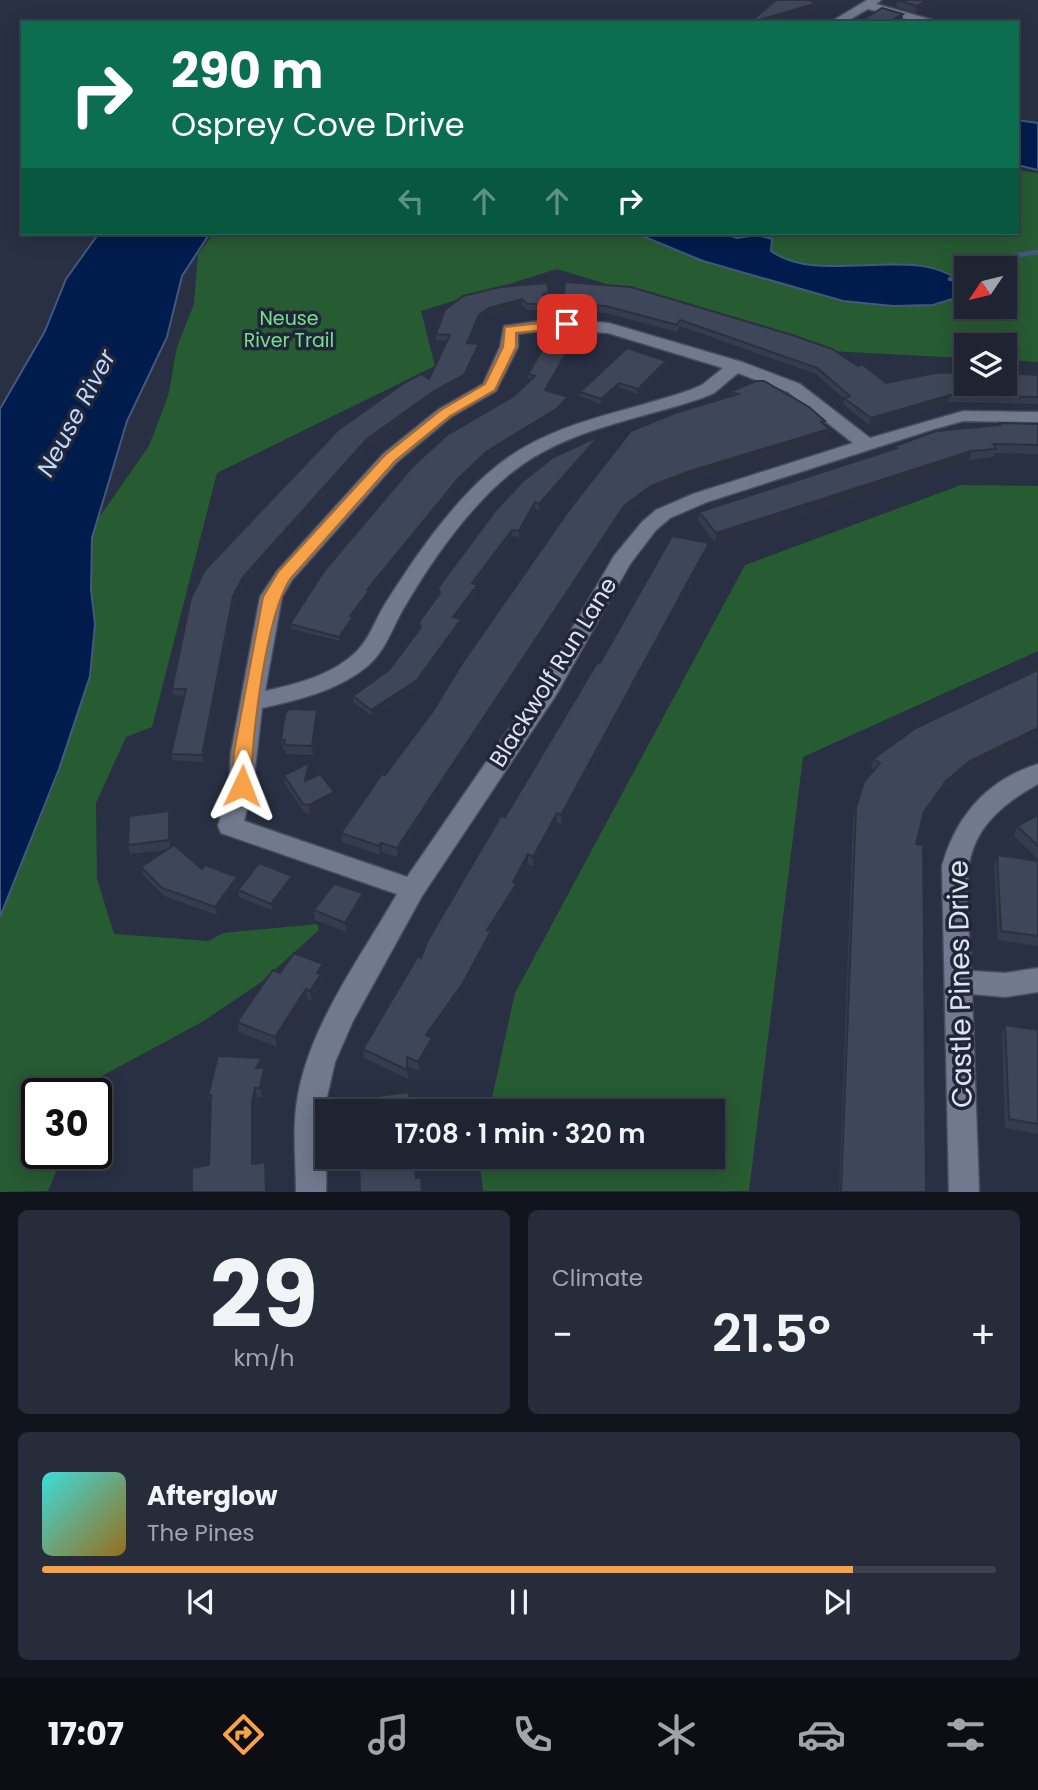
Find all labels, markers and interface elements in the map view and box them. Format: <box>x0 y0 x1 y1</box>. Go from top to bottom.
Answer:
text: 290 m <box>171 37 323 105</box>
icon: right <box>56 49 147 140</box>
text: Osprey Cove Drive <box>171 102 465 147</box>
icon: left <box>392 182 430 220</box>
icon: ahead <box>465 182 503 220</box>
icon: ahead <box>538 182 576 220</box>
icon: right <box>611 182 649 220</box>
north arrow <box>954 256 1017 318</box>
map controls <box>954 256 1017 396</box>
pin <box>537 294 597 354</box>
park label: Neuse River Trail <box>244 305 334 354</box>
icon: arrive <box>548 305 586 343</box>
button: layers <box>954 333 1017 396</box>
water label: Neuse River <box>29 343 124 482</box>
street label: Blackwolf Run Lane <box>482 571 624 773</box>
position arrow <box>205 749 279 823</box>
street label: Castle Pines Drive <box>938 860 982 1108</box>
speed limit sign: 30 <box>21 1078 112 1169</box>
text: 17:08 · 1 min · 320 m <box>395 1116 645 1152</box>
text: 29 <box>210 1231 318 1359</box>
text: Climate <box>552 1262 643 1294</box>
text: 21.5° <box>712 1297 831 1370</box>
text: − <box>552 1308 573 1361</box>
text: + <box>970 1308 996 1361</box>
text: km/h <box>233 1342 295 1374</box>
text: Afterglow <box>147 1478 278 1514</box>
text: The Pines <box>147 1517 255 1549</box>
icon: previous <box>182 1583 220 1621</box>
icon: pause <box>500 1583 538 1621</box>
icon: next <box>818 1583 856 1621</box>
icon: directions <box>219 1710 268 1759</box>
icon: music <box>364 1710 413 1759</box>
icon: phone <box>508 1710 557 1759</box>
icon: climate <box>652 1710 701 1759</box>
icon: car <box>797 1710 846 1759</box>
icon: filters <box>941 1710 990 1759</box>
text: 17:07 <box>48 1711 124 1756</box>

